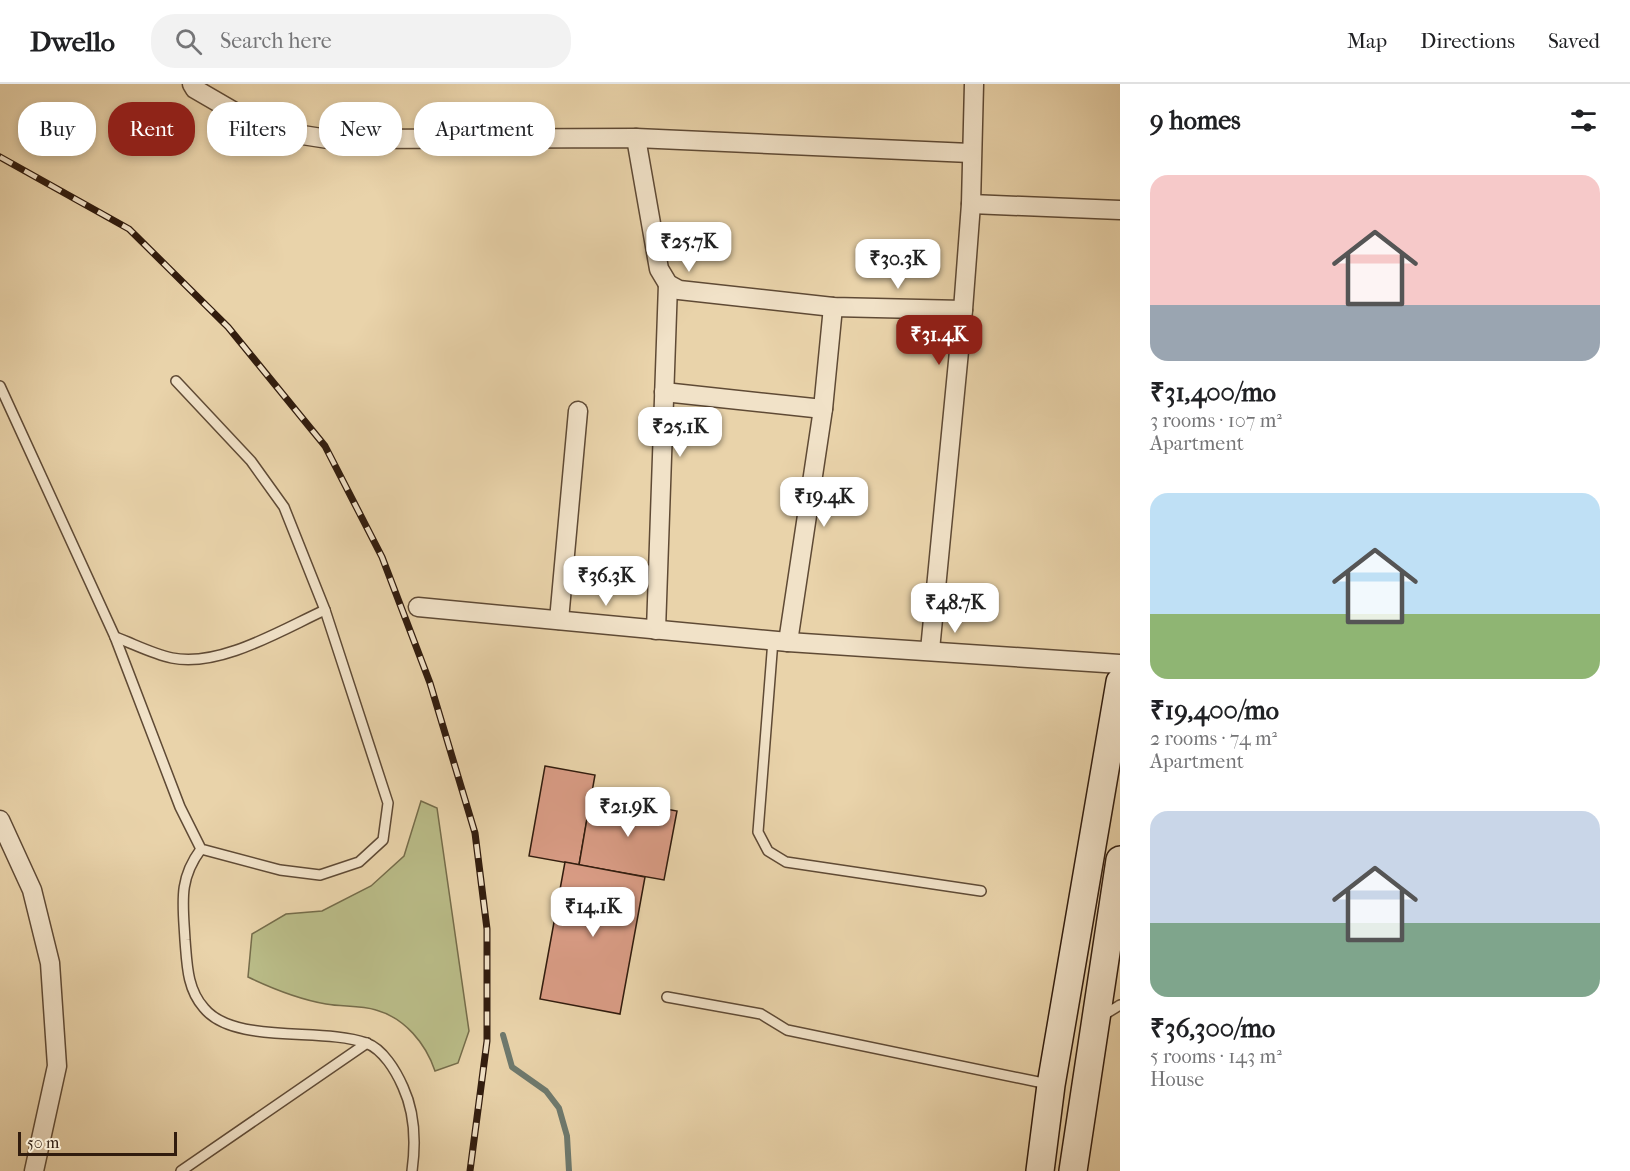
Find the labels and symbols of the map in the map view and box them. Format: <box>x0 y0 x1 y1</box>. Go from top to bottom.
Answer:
pin: ₹25.7K <box>640 222 738 273</box>
pin: ₹30.3K <box>849 239 947 290</box>
pin: ₹31.4K <box>890 315 988 366</box>
pin: ₹25.1K <box>631 407 729 458</box>
pin: ₹19.4K <box>775 477 873 528</box>
pin: ₹36.3K <box>557 556 655 607</box>
pin: ₹48.7K <box>906 583 1004 634</box>
pin: ₹21.9K <box>579 787 677 838</box>
pin: ₹14.1K <box>544 887 642 938</box>
scale bar <box>18 1129 177 1156</box>

